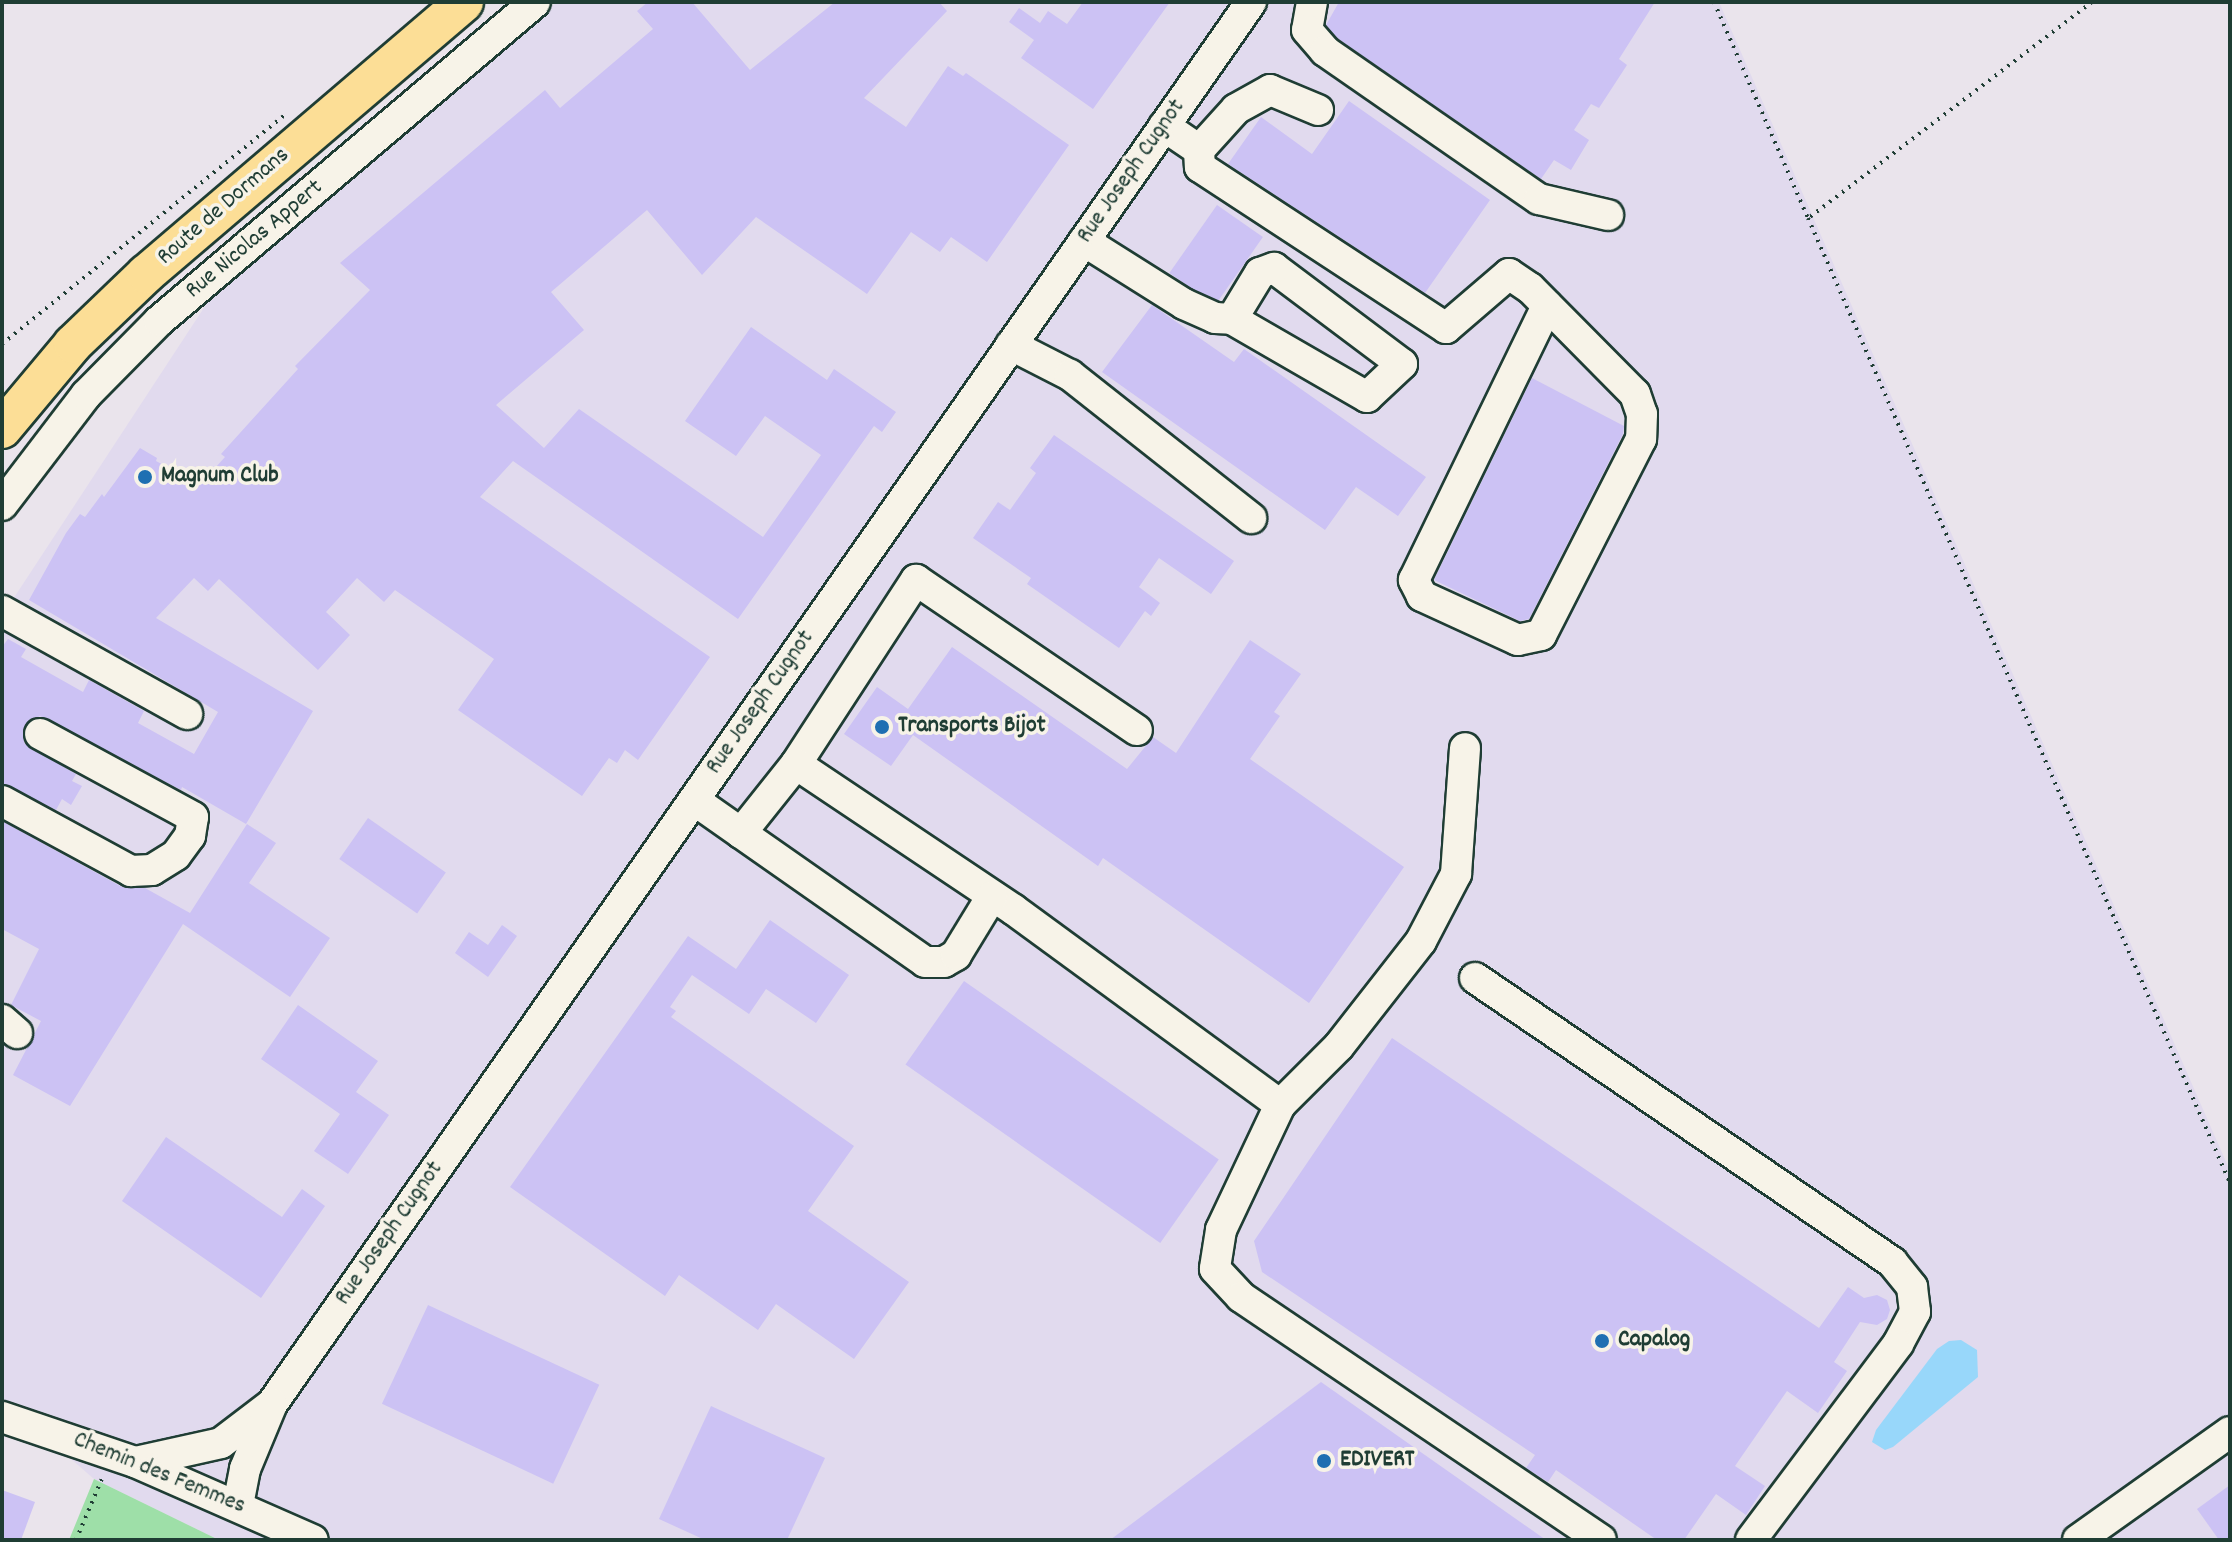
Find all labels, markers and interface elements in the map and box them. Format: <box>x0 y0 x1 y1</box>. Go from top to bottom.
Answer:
street label: Rue Joseph Cugnot <box>1072 94 1192 250</box>
street label: Route de Dormans <box>152 142 296 272</box>
street label: Rue Nicolas Appert <box>180 174 330 306</box>
place label: Magnum Club <box>161 463 279 491</box>
marker: Magnum Club <box>136 468 154 486</box>
street label: Rue Joseph Cugnot <box>701 625 821 781</box>
place label: Transports Bijot <box>898 713 1046 741</box>
marker: Transports Bijot <box>873 718 891 736</box>
street label: Rue Joseph Cugnot <box>330 1156 450 1312</box>
place label: Capalog <box>1618 1327 1690 1355</box>
marker: Capalog <box>1593 1332 1611 1350</box>
street label: Chemin des Femmes <box>69 1426 249 1522</box>
place label: EDIVERT <box>1340 1447 1414 1475</box>
marker: EDIVERT <box>1315 1452 1333 1470</box>

